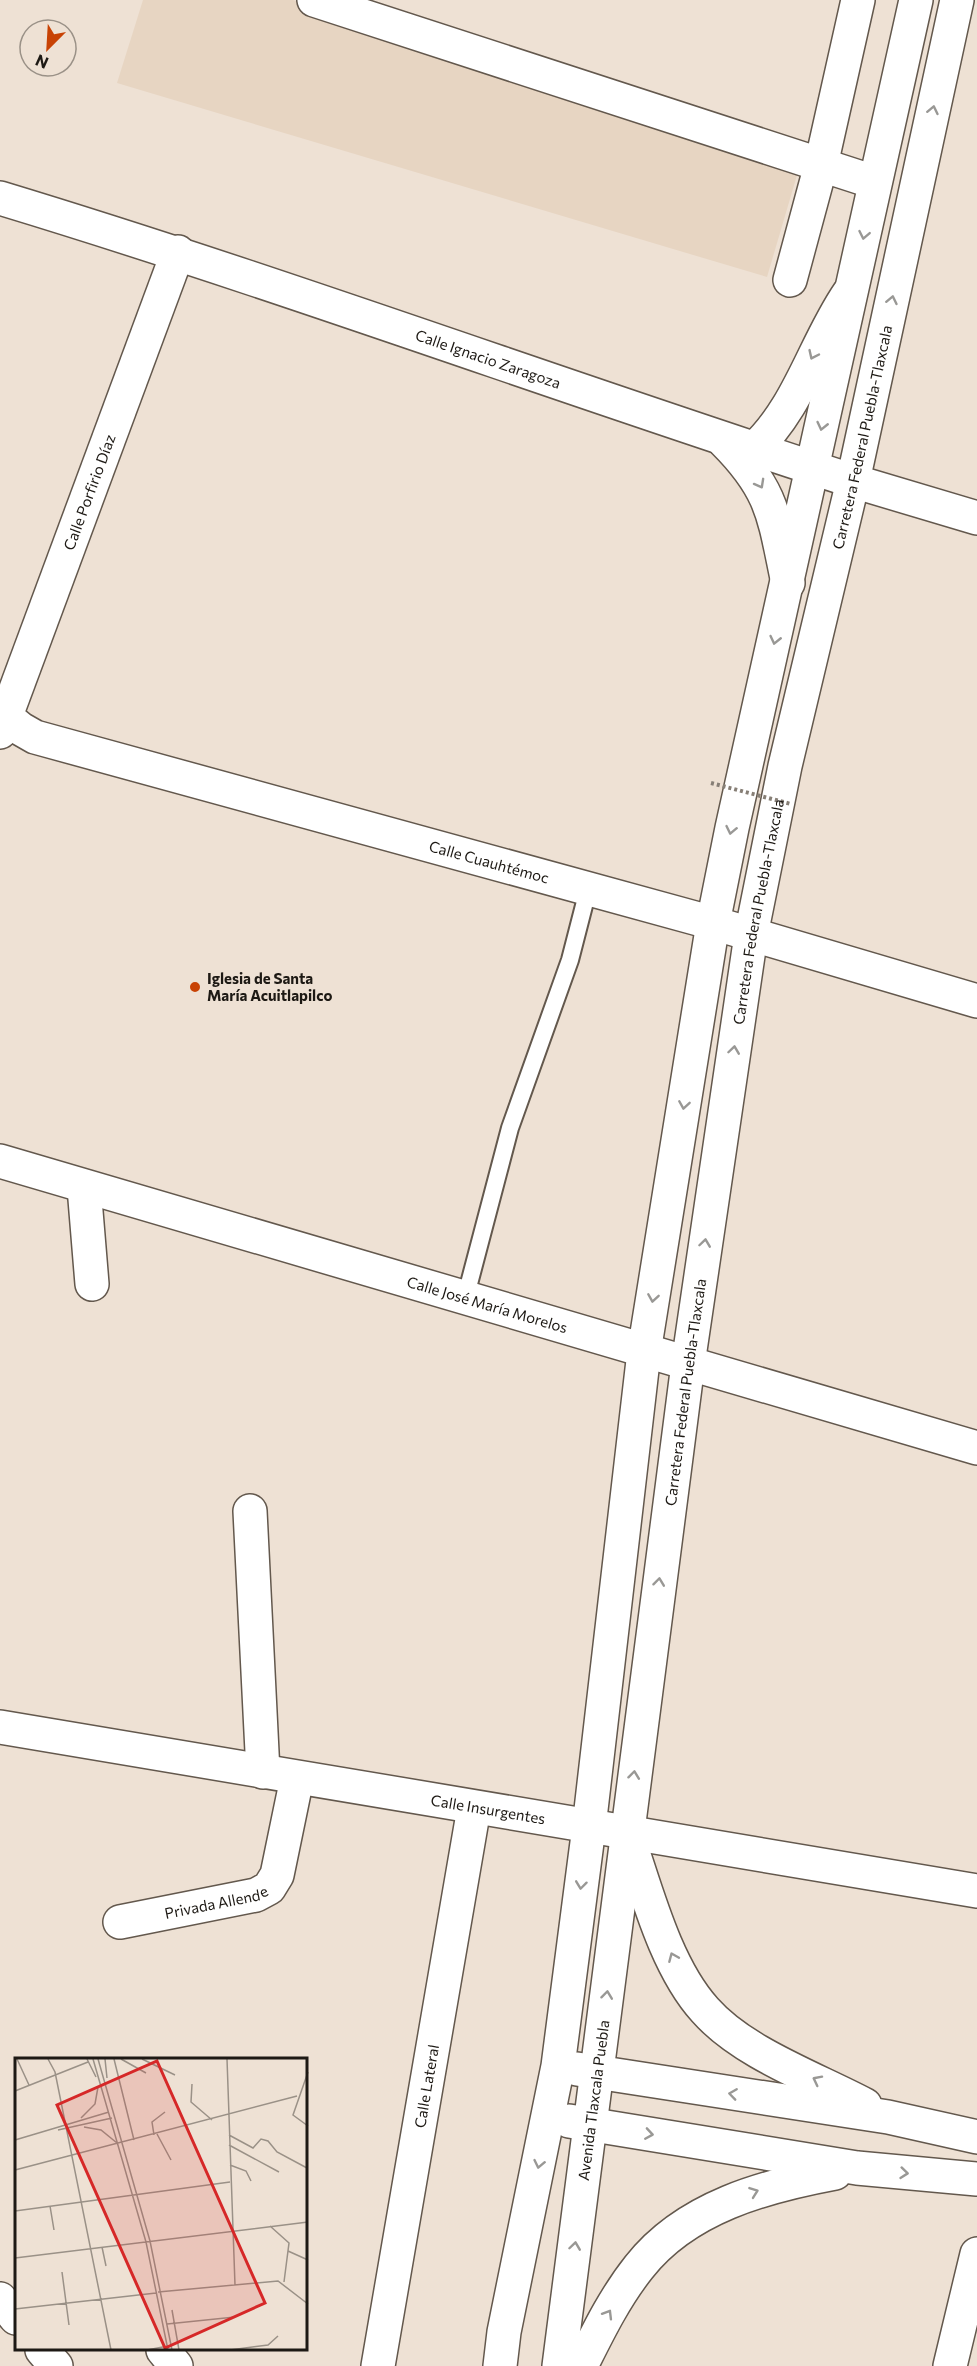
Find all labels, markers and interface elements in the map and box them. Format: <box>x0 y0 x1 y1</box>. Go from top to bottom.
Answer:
north arrow <box>18 18 78 78</box>
text: N <box>32 51 51 73</box>
one-way arrow <box>926 105 939 115</box>
one-way arrow <box>858 229 871 239</box>
one-way arrow <box>885 296 898 306</box>
street label: Carretera Federal Puebla-Tlaxcala <box>828 323 895 551</box>
street label: Calle Ignacio Zaragoza <box>413 325 563 392</box>
one-way arrow <box>809 348 821 359</box>
one-way arrow <box>816 420 829 430</box>
street label: Calle Porfirio Díaz <box>59 431 119 552</box>
one-way arrow <box>753 478 764 488</box>
one-way arrow <box>769 635 782 645</box>
street label: Carretera Federal Puebla-Tlaxcala <box>729 797 787 1026</box>
one-way arrow <box>725 825 738 835</box>
street label: Calle Cuauhtémoc <box>427 837 551 887</box>
place label: Iglesia de Santa María Acuitlapilco <box>207 969 332 1004</box>
marker: Iglesia de Santa María Acuitlapilco <box>188 980 202 994</box>
one-way arrow <box>727 1046 739 1055</box>
one-way arrow <box>678 1101 690 1110</box>
one-way arrow <box>699 1239 711 1248</box>
street label: Calle José María Morelos <box>405 1272 570 1336</box>
street label: Carretera Federal Puebla-Tlaxcala <box>661 1277 709 1507</box>
one-way arrow <box>647 1293 659 1303</box>
one-way arrow <box>653 1577 665 1587</box>
one-way arrow <box>627 1771 640 1780</box>
street label: Calle Insurgentes <box>430 1790 547 1827</box>
street label: Privada Allende <box>163 1881 271 1922</box>
one-way arrow <box>576 1881 588 1890</box>
one-way arrow <box>668 1953 680 1964</box>
one-way arrow <box>600 1990 613 1999</box>
street label: Avenida Tlaxcala Puebla <box>574 2019 612 2182</box>
street label: Calle Lateral <box>410 2043 442 2129</box>
inset map <box>15 2058 308 2351</box>
one-way arrow <box>813 2076 824 2087</box>
one-way arrow <box>729 2088 738 2100</box>
one-way arrow <box>645 2127 654 2139</box>
one-way arrow <box>533 2159 546 2169</box>
one-way arrow <box>899 2166 909 2179</box>
one-way arrow <box>748 2187 759 2200</box>
one-way arrow <box>569 2241 581 2250</box>
one-way arrow <box>601 2310 612 2320</box>

